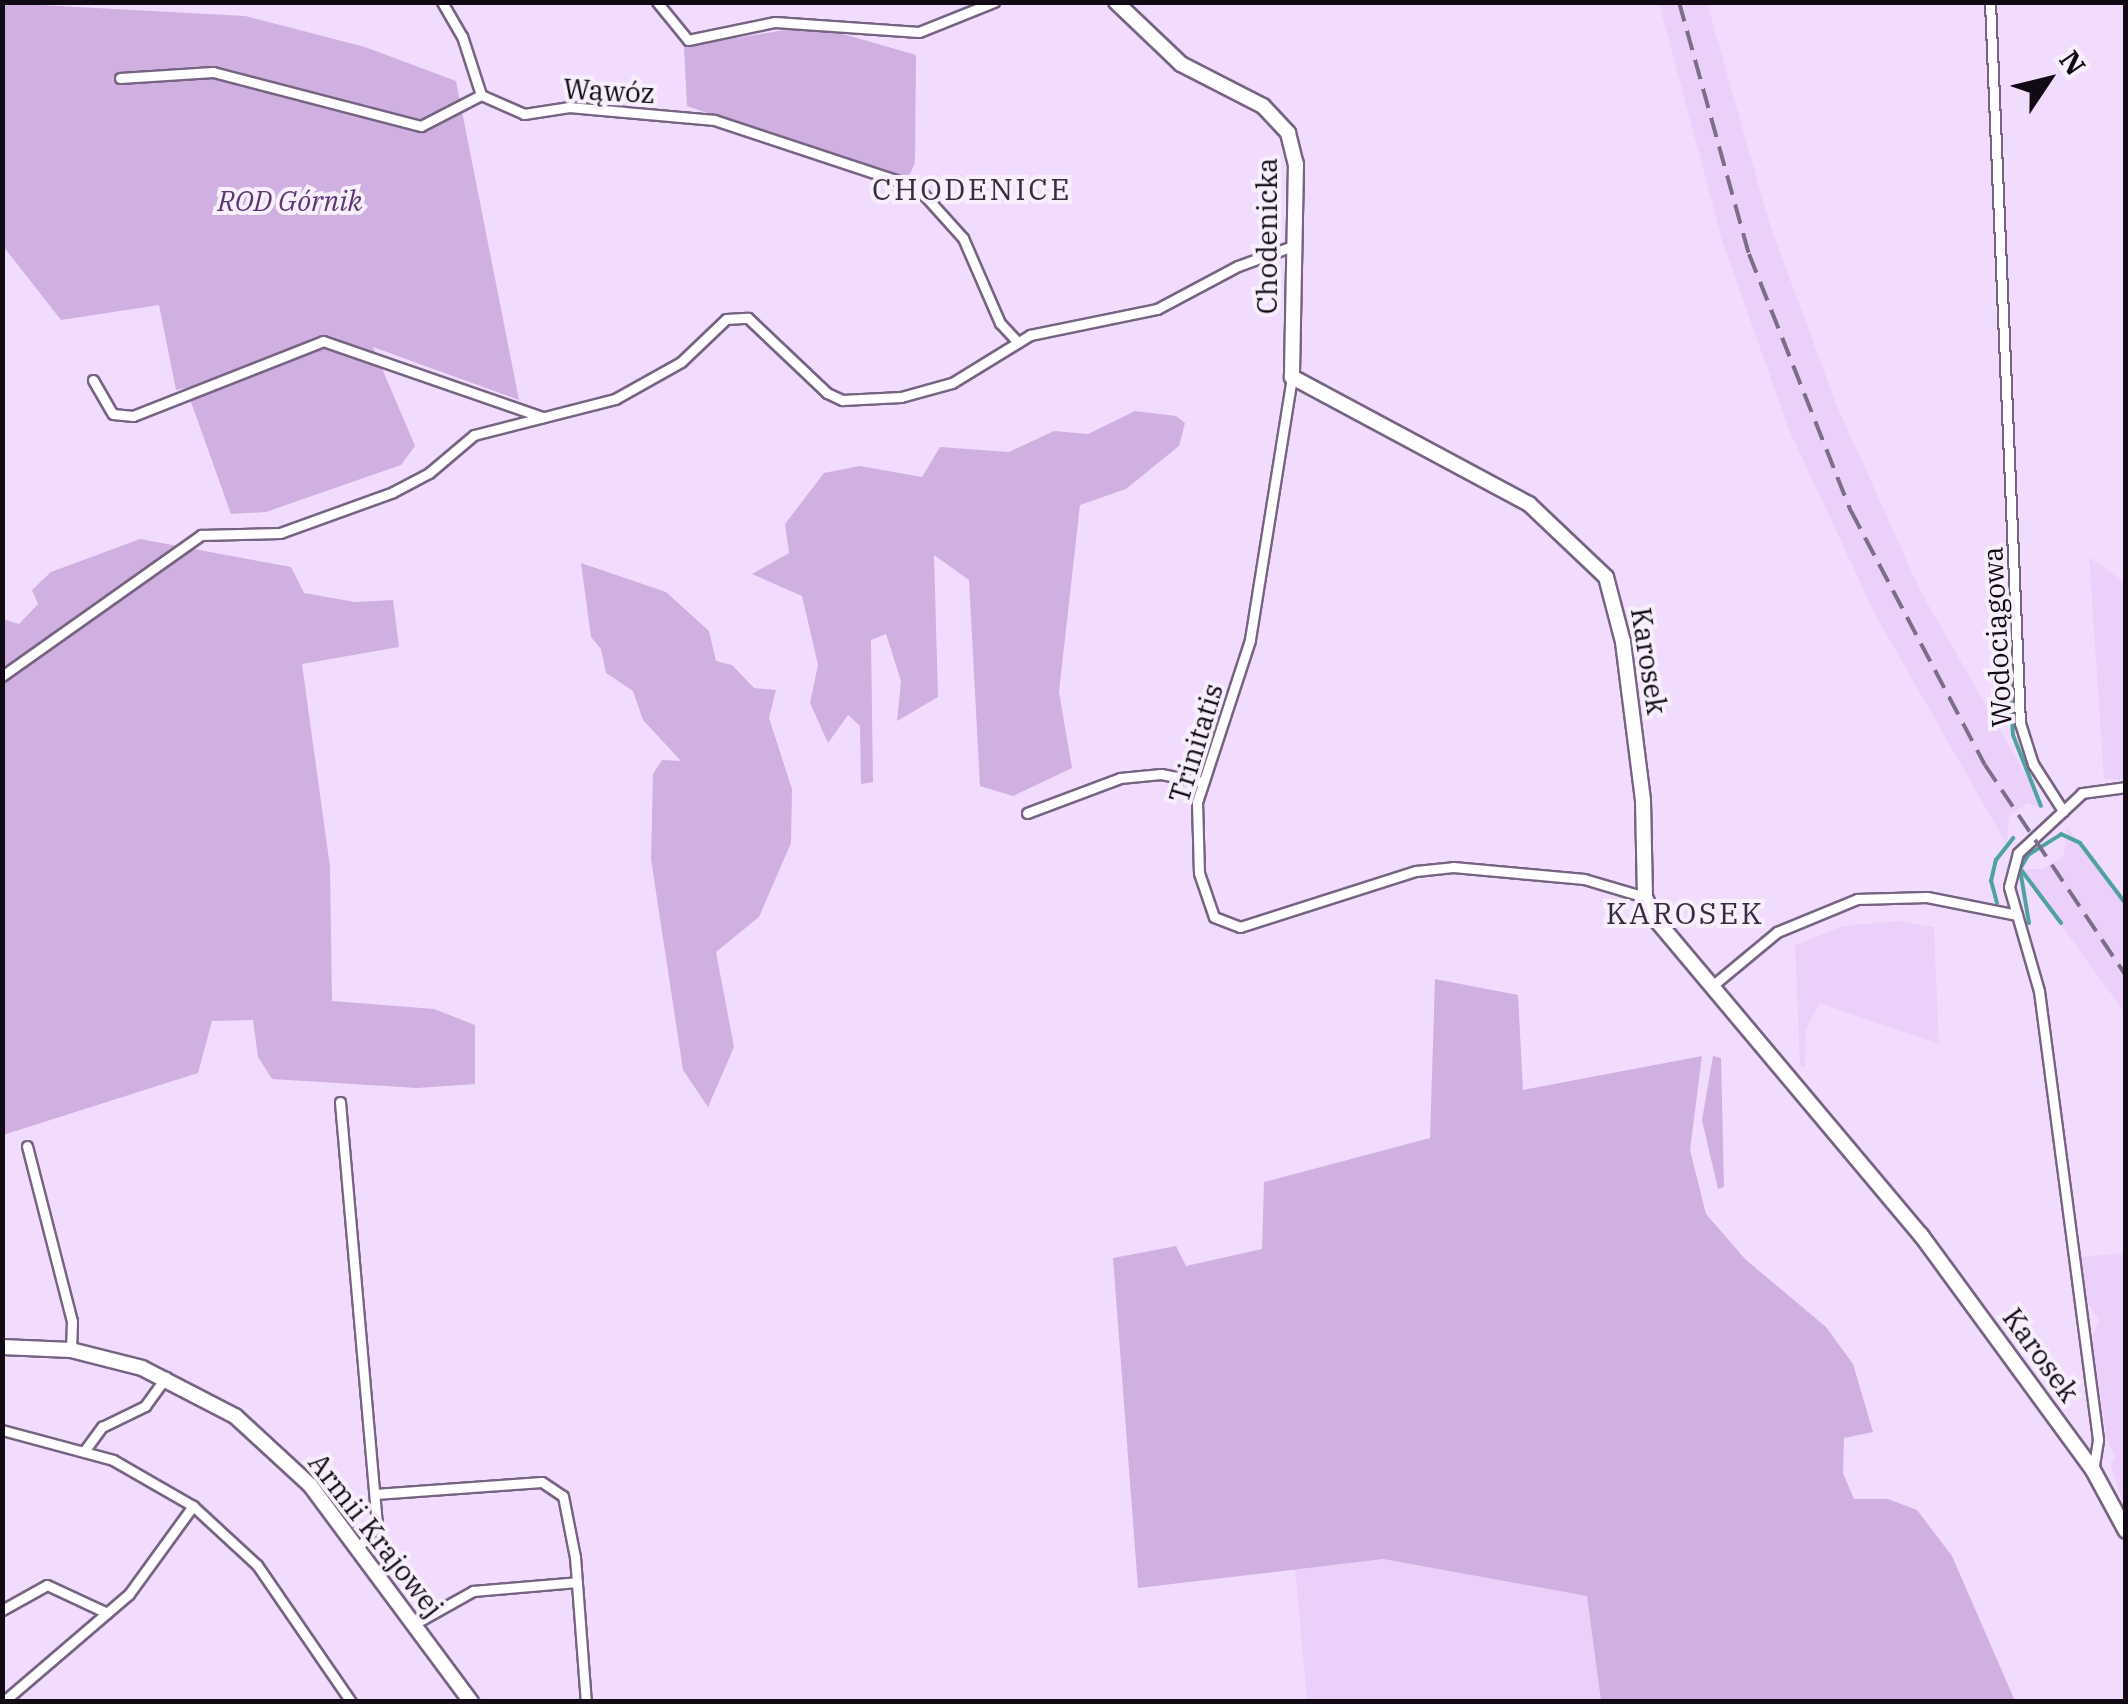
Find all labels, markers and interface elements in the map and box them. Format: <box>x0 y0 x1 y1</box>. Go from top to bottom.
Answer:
north arrow <box>1998 30 2098 130</box>
text: N <box>2051 43 2094 82</box>
street label: Wąwóz <box>562 72 656 110</box>
street label: Chodenicka <box>1250 158 1284 314</box>
district label: CHODENICE <box>872 171 1072 207</box>
park label: ROD Górnik <box>218 184 362 218</box>
street label: Wodociągowa <box>1975 546 2019 728</box>
street label: Karosek <box>1624 605 1674 717</box>
street label: Trinitatis <box>1162 679 1230 807</box>
district label: KAROSEK <box>1606 895 1764 931</box>
street label: Karosek <box>1996 1301 2086 1409</box>
street label: Armii Krajowej <box>302 1446 450 1624</box>

